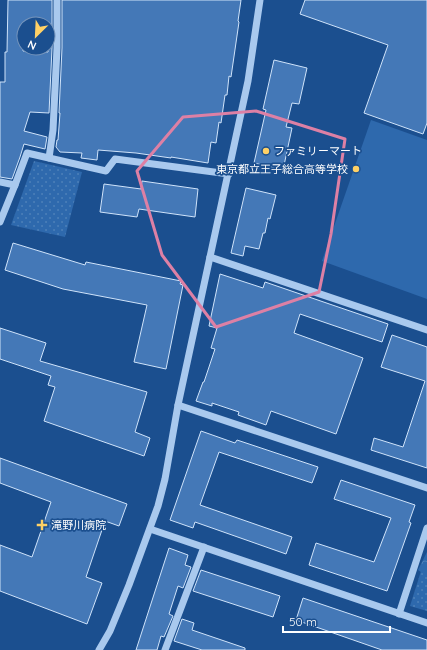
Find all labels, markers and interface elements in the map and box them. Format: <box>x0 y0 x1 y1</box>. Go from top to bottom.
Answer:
north arrow <box>16 16 56 56</box>
text: N <box>25 37 38 53</box>
place label: ファミリーマート <box>274 144 362 158</box>
marker: ファミリーマート <box>261 146 271 156</box>
place label: 東京都立王子総合高等学校 <box>216 162 348 176</box>
marker: 東京都立王子総合高等学校 <box>351 164 361 174</box>
place label: 滝野川病院 <box>51 518 106 532</box>
marker: 滝野川病院 <box>36 519 48 531</box>
scale bar <box>283 608 390 634</box>
text: 50 m <box>289 614 317 629</box>

